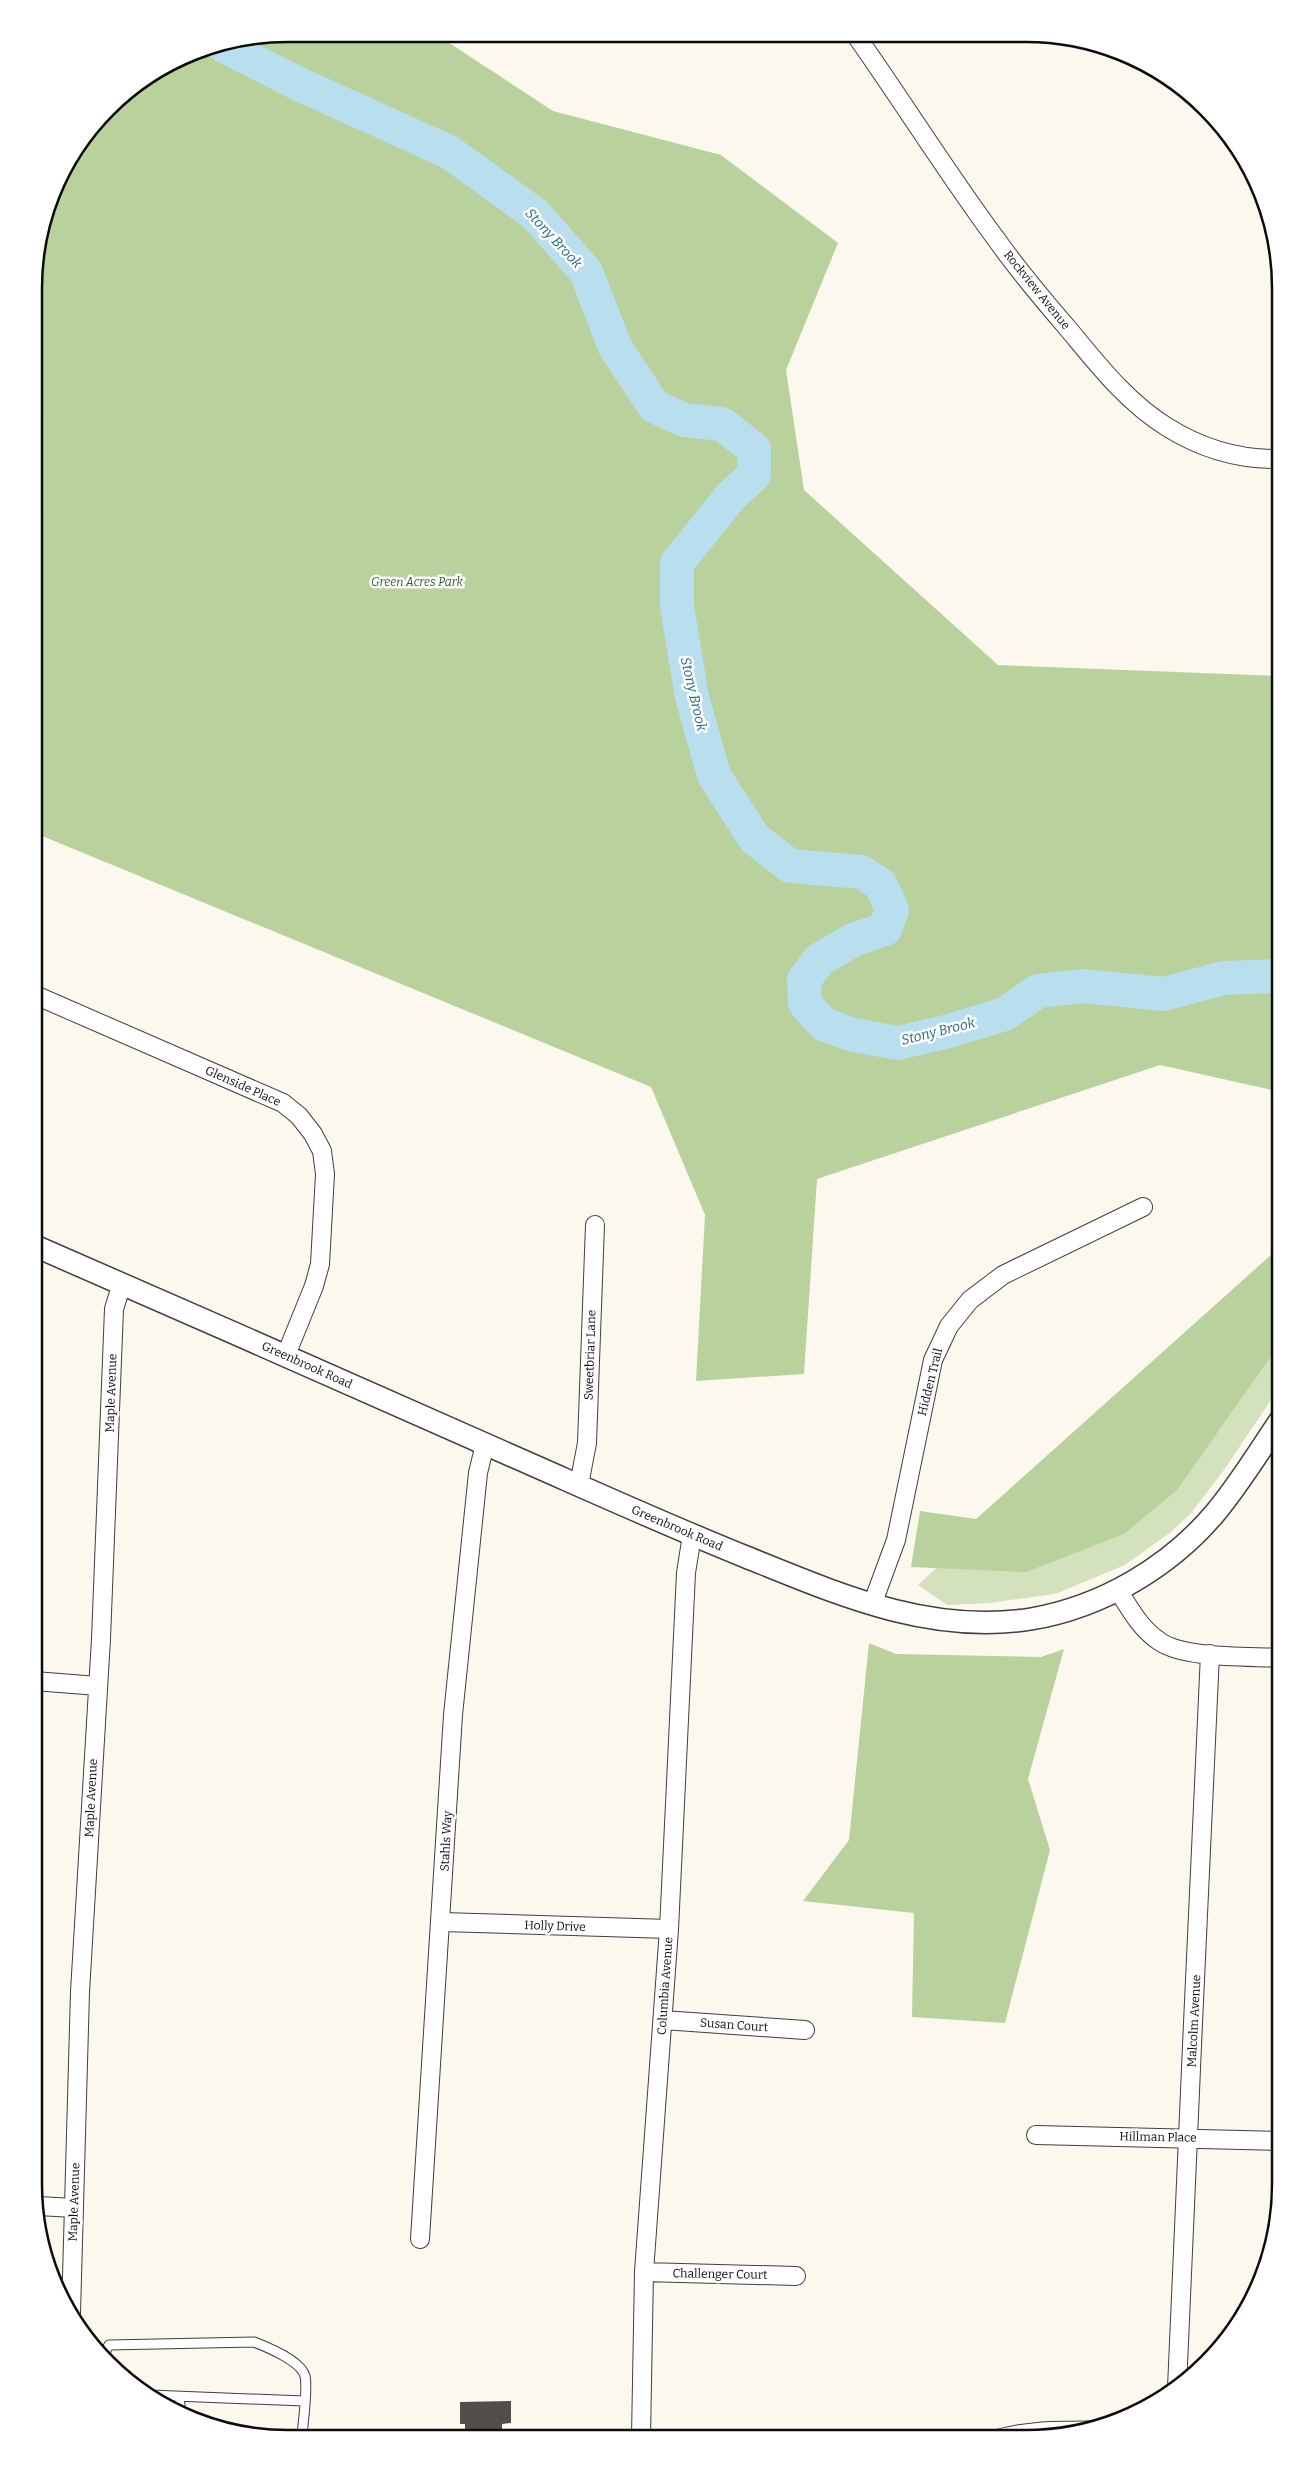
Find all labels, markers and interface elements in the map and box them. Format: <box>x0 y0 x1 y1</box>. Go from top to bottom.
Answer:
water label: Stony Brook <box>522 205 586 272</box>
street label: Rockview Avenue <box>1001 248 1073 332</box>
park label: Green Acres Park <box>371 575 464 589</box>
water label: Stony Brook <box>677 655 710 733</box>
water label: Stony Brook <box>899 1014 977 1049</box>
street label: Glenside Place <box>203 1063 283 1109</box>
street label: Sweetbriar Lane <box>581 1310 599 1400</box>
street label: Greenbrook Road <box>259 1339 355 1391</box>
street label: Hidden Trail <box>915 1346 945 1417</box>
street label: Maple Avenue <box>103 1353 119 1433</box>
street label: Greenbrook Road <box>629 1502 725 1554</box>
street label: Maple Avenue <box>82 1758 100 1838</box>
street label: Stahls Way <box>437 1810 455 1872</box>
street label: Holly Drive <box>524 1918 586 1934</box>
street label: Columbia Avenue <box>655 1937 675 2035</box>
street label: Malcolm Avenue <box>1185 1974 1203 2068</box>
street label: Susan Court <box>700 2016 769 2034</box>
street label: Hillman Place <box>1119 2129 1197 2145</box>
street label: Maple Avenue <box>66 2162 82 2242</box>
street label: Challenger Court <box>673 2266 768 2282</box>

